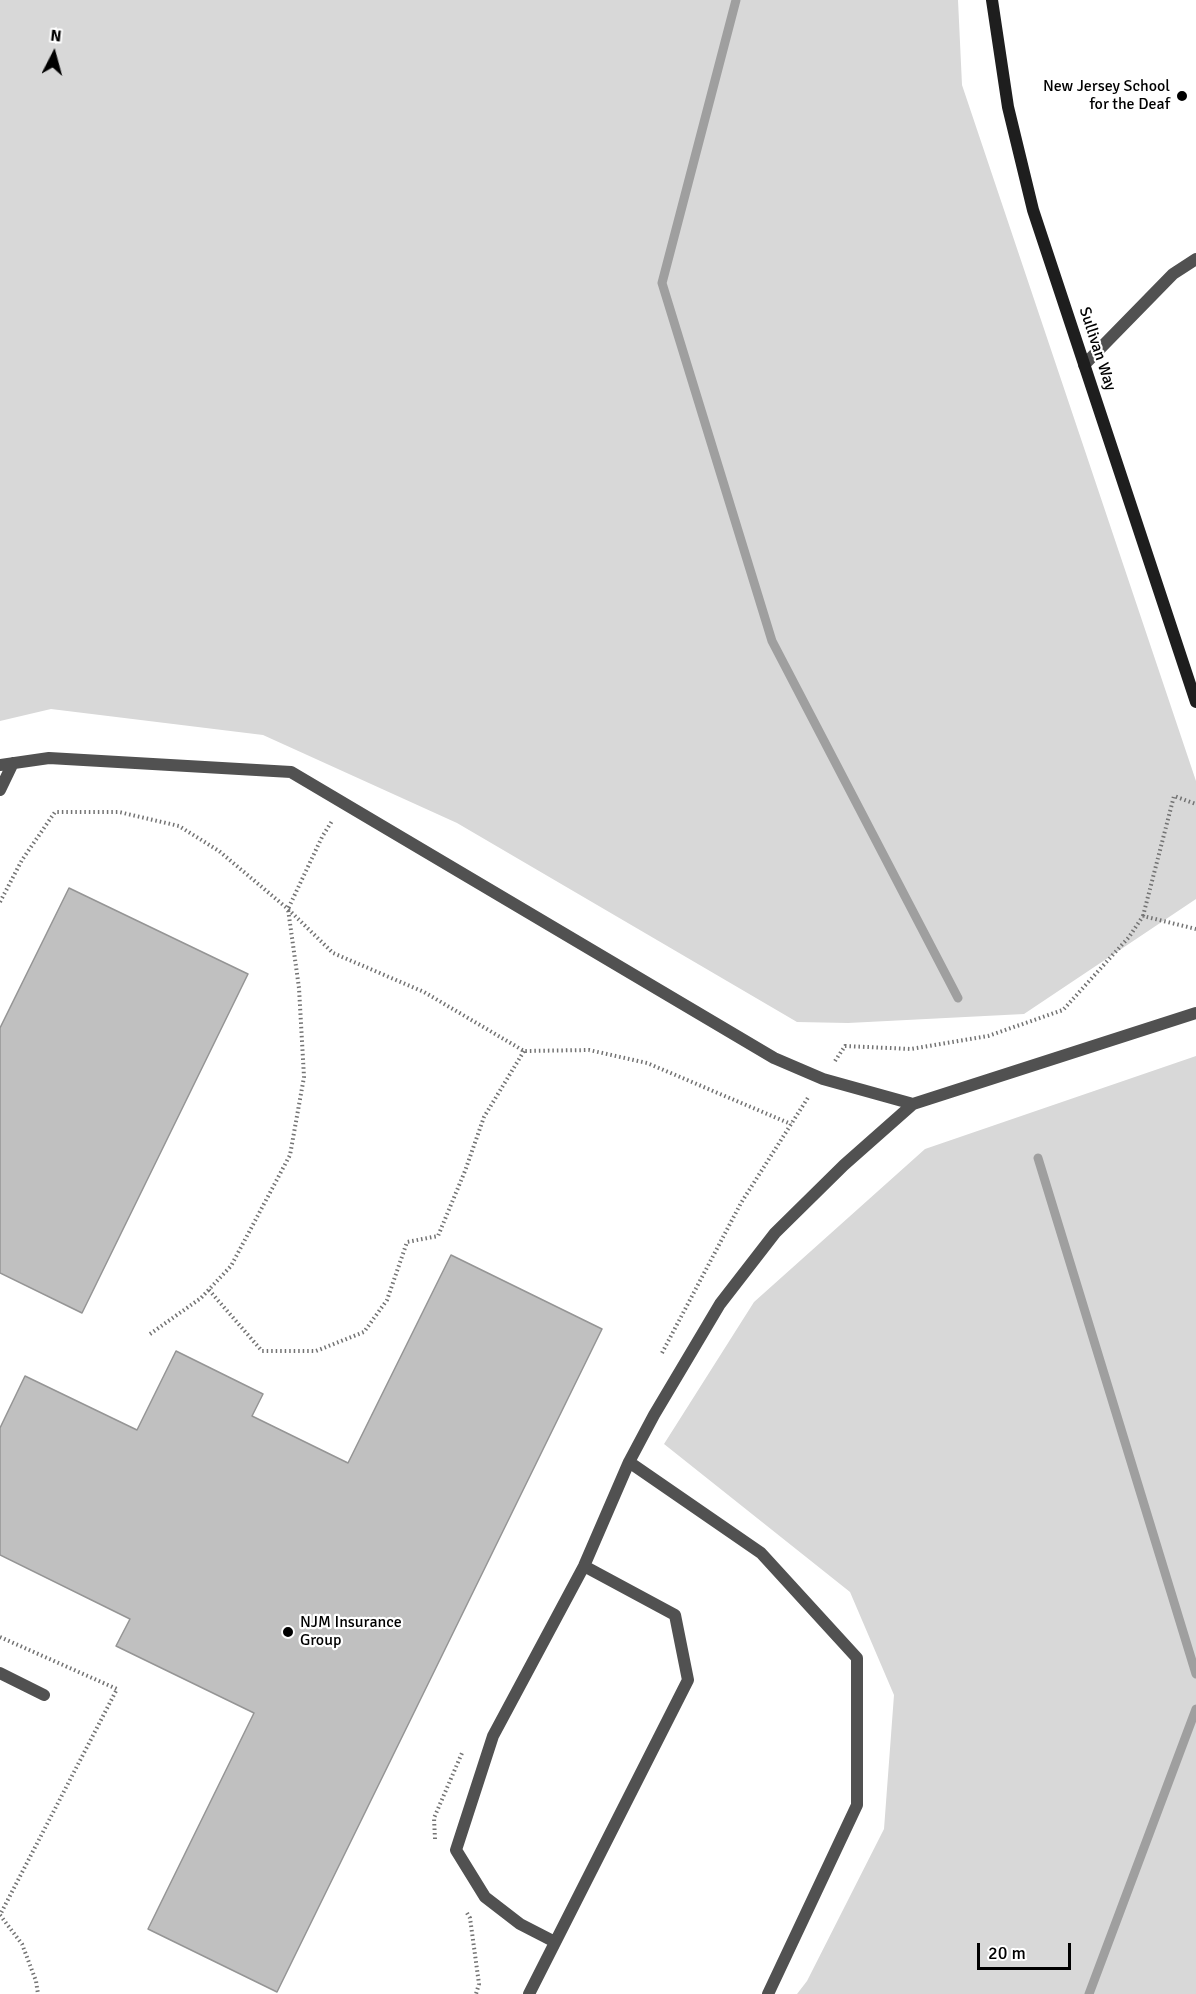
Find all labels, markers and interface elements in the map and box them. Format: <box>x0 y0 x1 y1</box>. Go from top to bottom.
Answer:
north arrow <box>24 24 84 84</box>
text: N <box>49 26 62 47</box>
place label: New Jersey School for the Deaf <box>1043 77 1170 115</box>
marker: New Jersey School for the Deaf <box>1175 89 1189 103</box>
street label: Sullivan Way <box>1074 305 1120 393</box>
place label: NJM Insurance Group <box>300 1613 402 1651</box>
marker: NJM Insurance Group <box>281 1625 295 1639</box>
scale bar <box>980 1931 1074 1969</box>
text: 20 m <box>988 1942 1026 1964</box>

